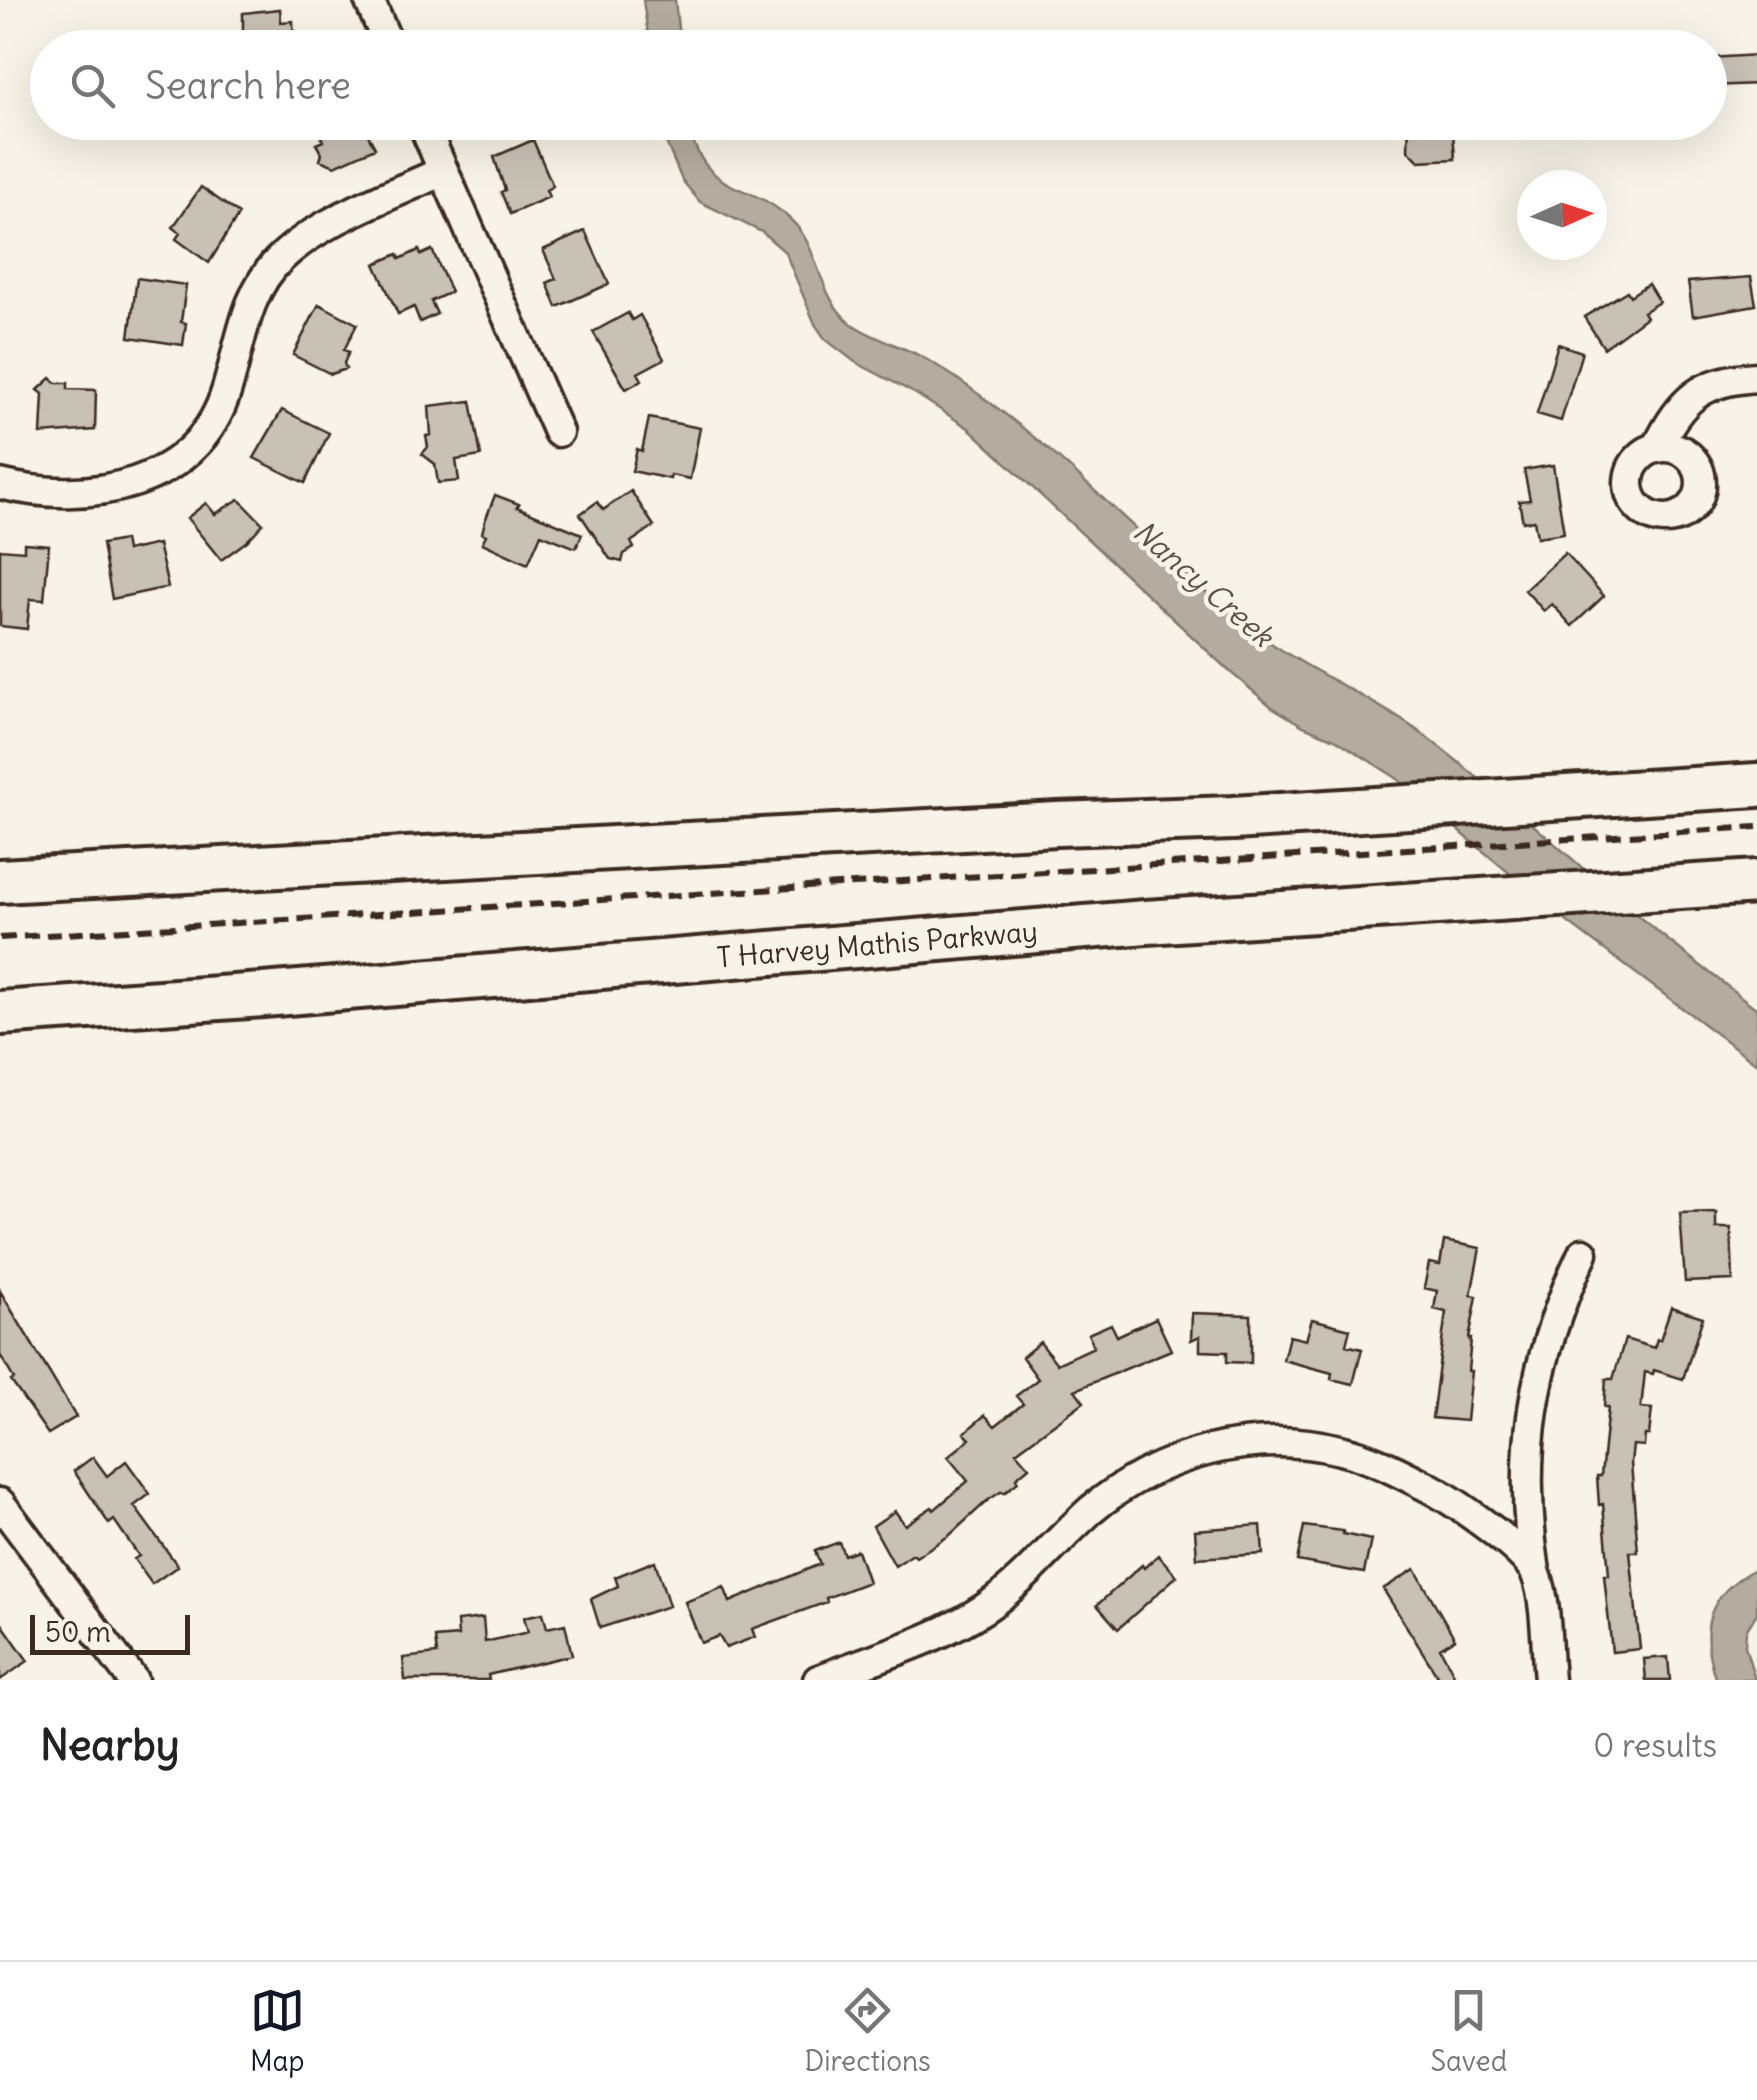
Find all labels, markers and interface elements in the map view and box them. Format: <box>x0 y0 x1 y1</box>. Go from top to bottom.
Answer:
search box <box>30 30 1727 140</box>
icon: search <box>65 58 120 113</box>
text: Search here <box>145 62 351 109</box>
north arrow <box>1517 170 1607 260</box>
water label: Nancy Creek <box>1126 512 1283 655</box>
street label: T Harvey Mathis Parkway <box>716 913 1039 975</box>
scale bar <box>30 1610 190 1654</box>
text: 50 m <box>45 1614 111 1650</box>
text: Nearby <box>40 1719 179 1771</box>
text: 0 results <box>1593 1725 1717 1766</box>
tab: Map <box>250 1983 305 2079</box>
tab: Directions <box>804 1983 931 2079</box>
tab: Saved <box>1430 1983 1507 2079</box>

